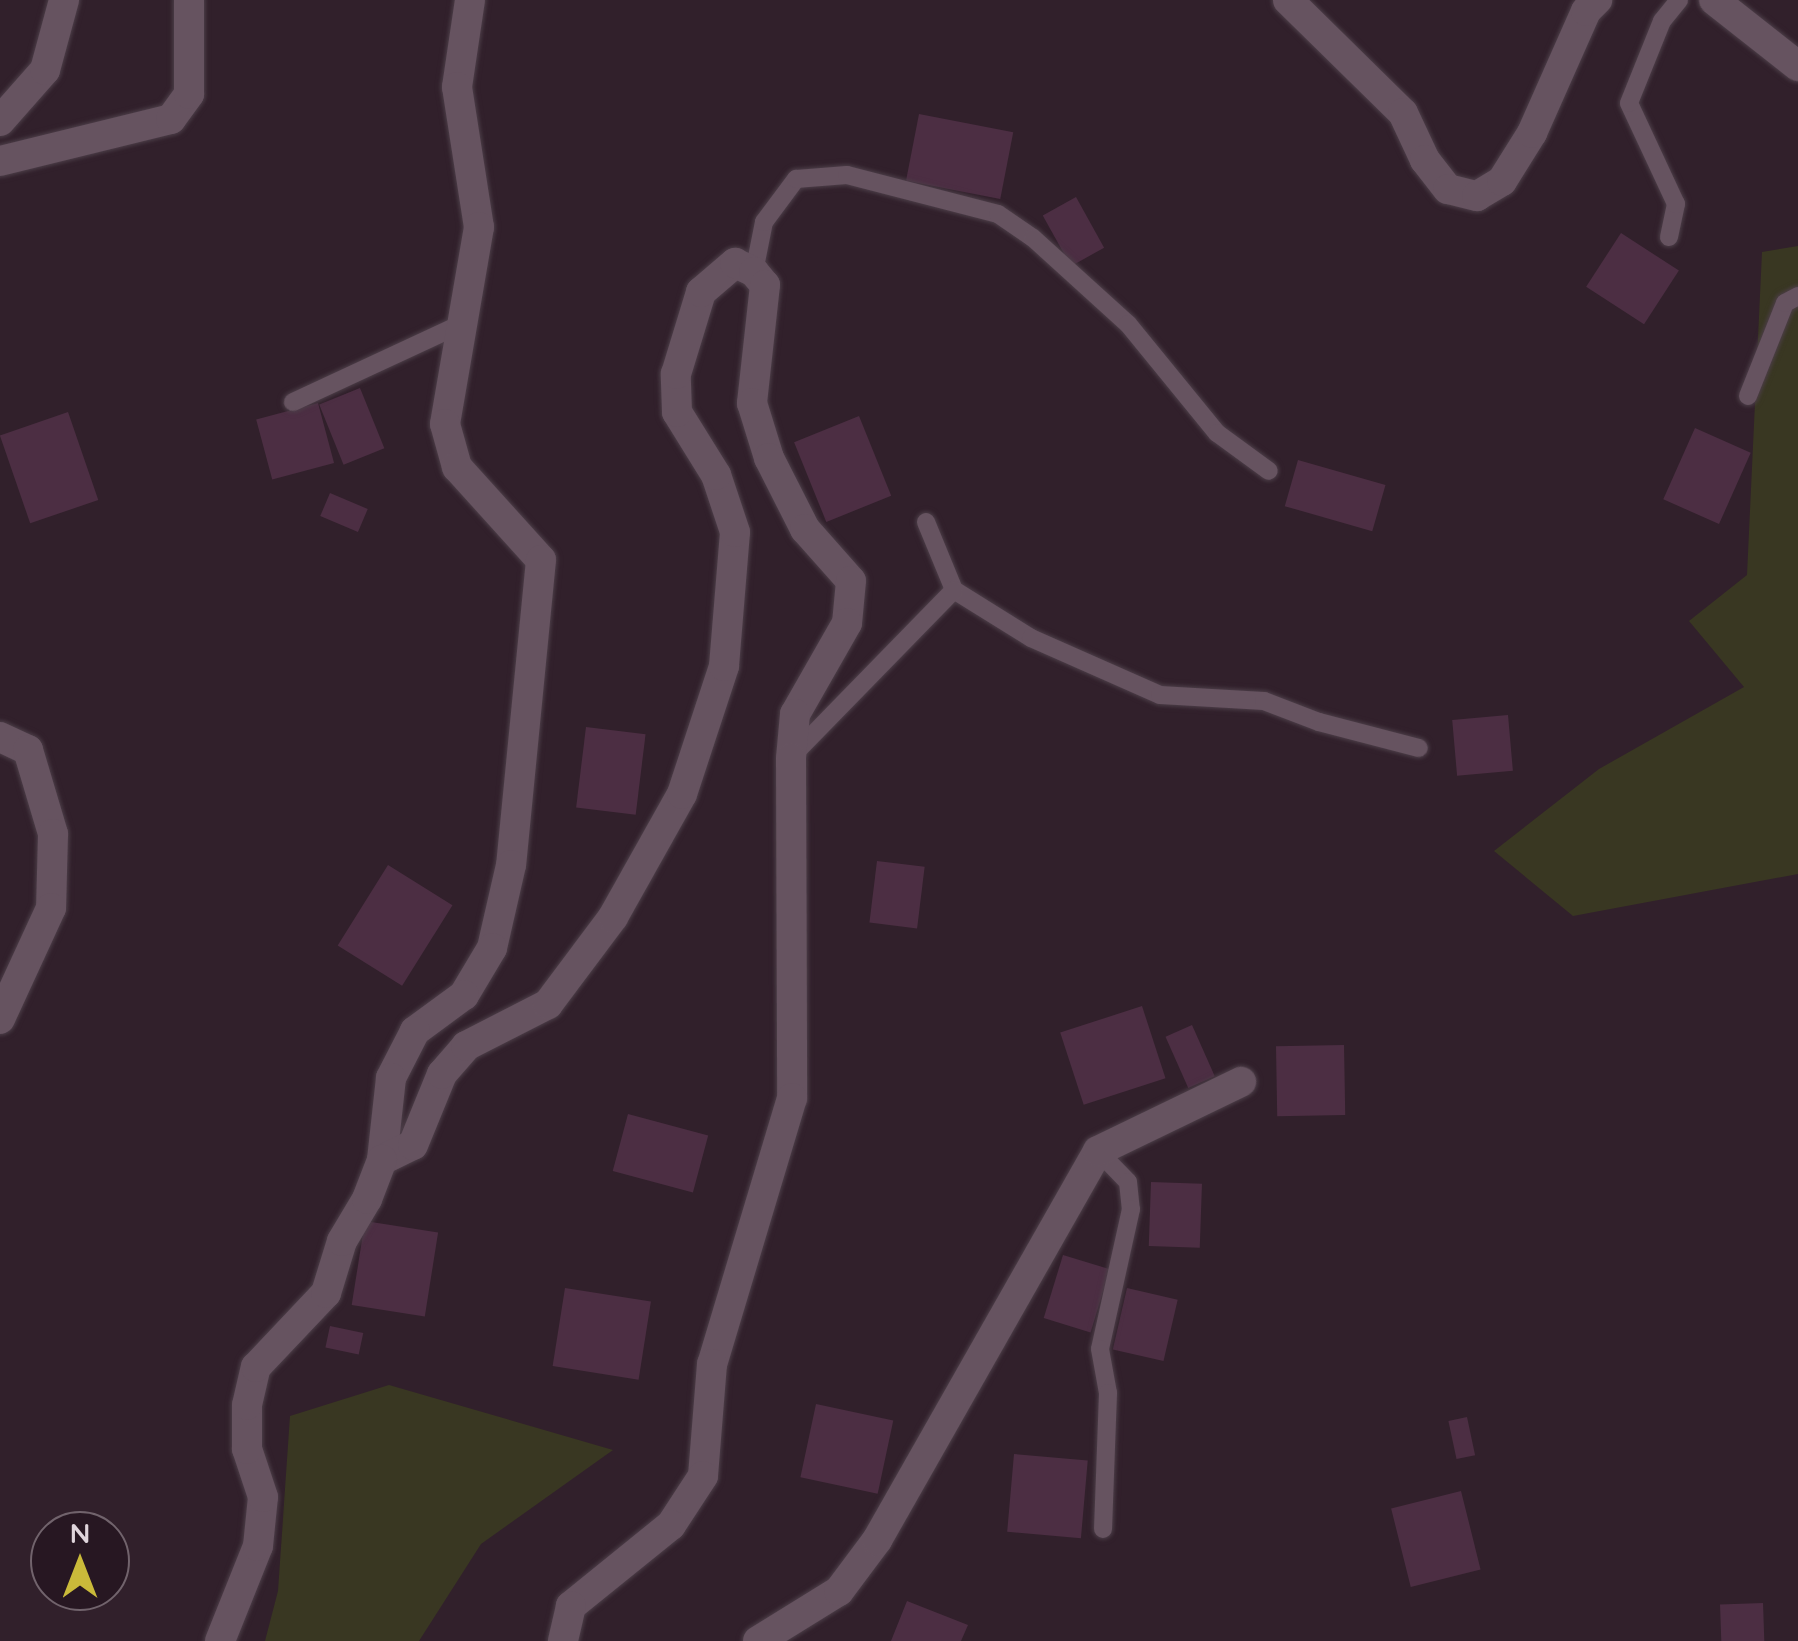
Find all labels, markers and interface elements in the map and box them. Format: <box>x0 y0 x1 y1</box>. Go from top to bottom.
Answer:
north arrow <box>30 1511 130 1611</box>
text: N <box>70 1515 90 1550</box>

